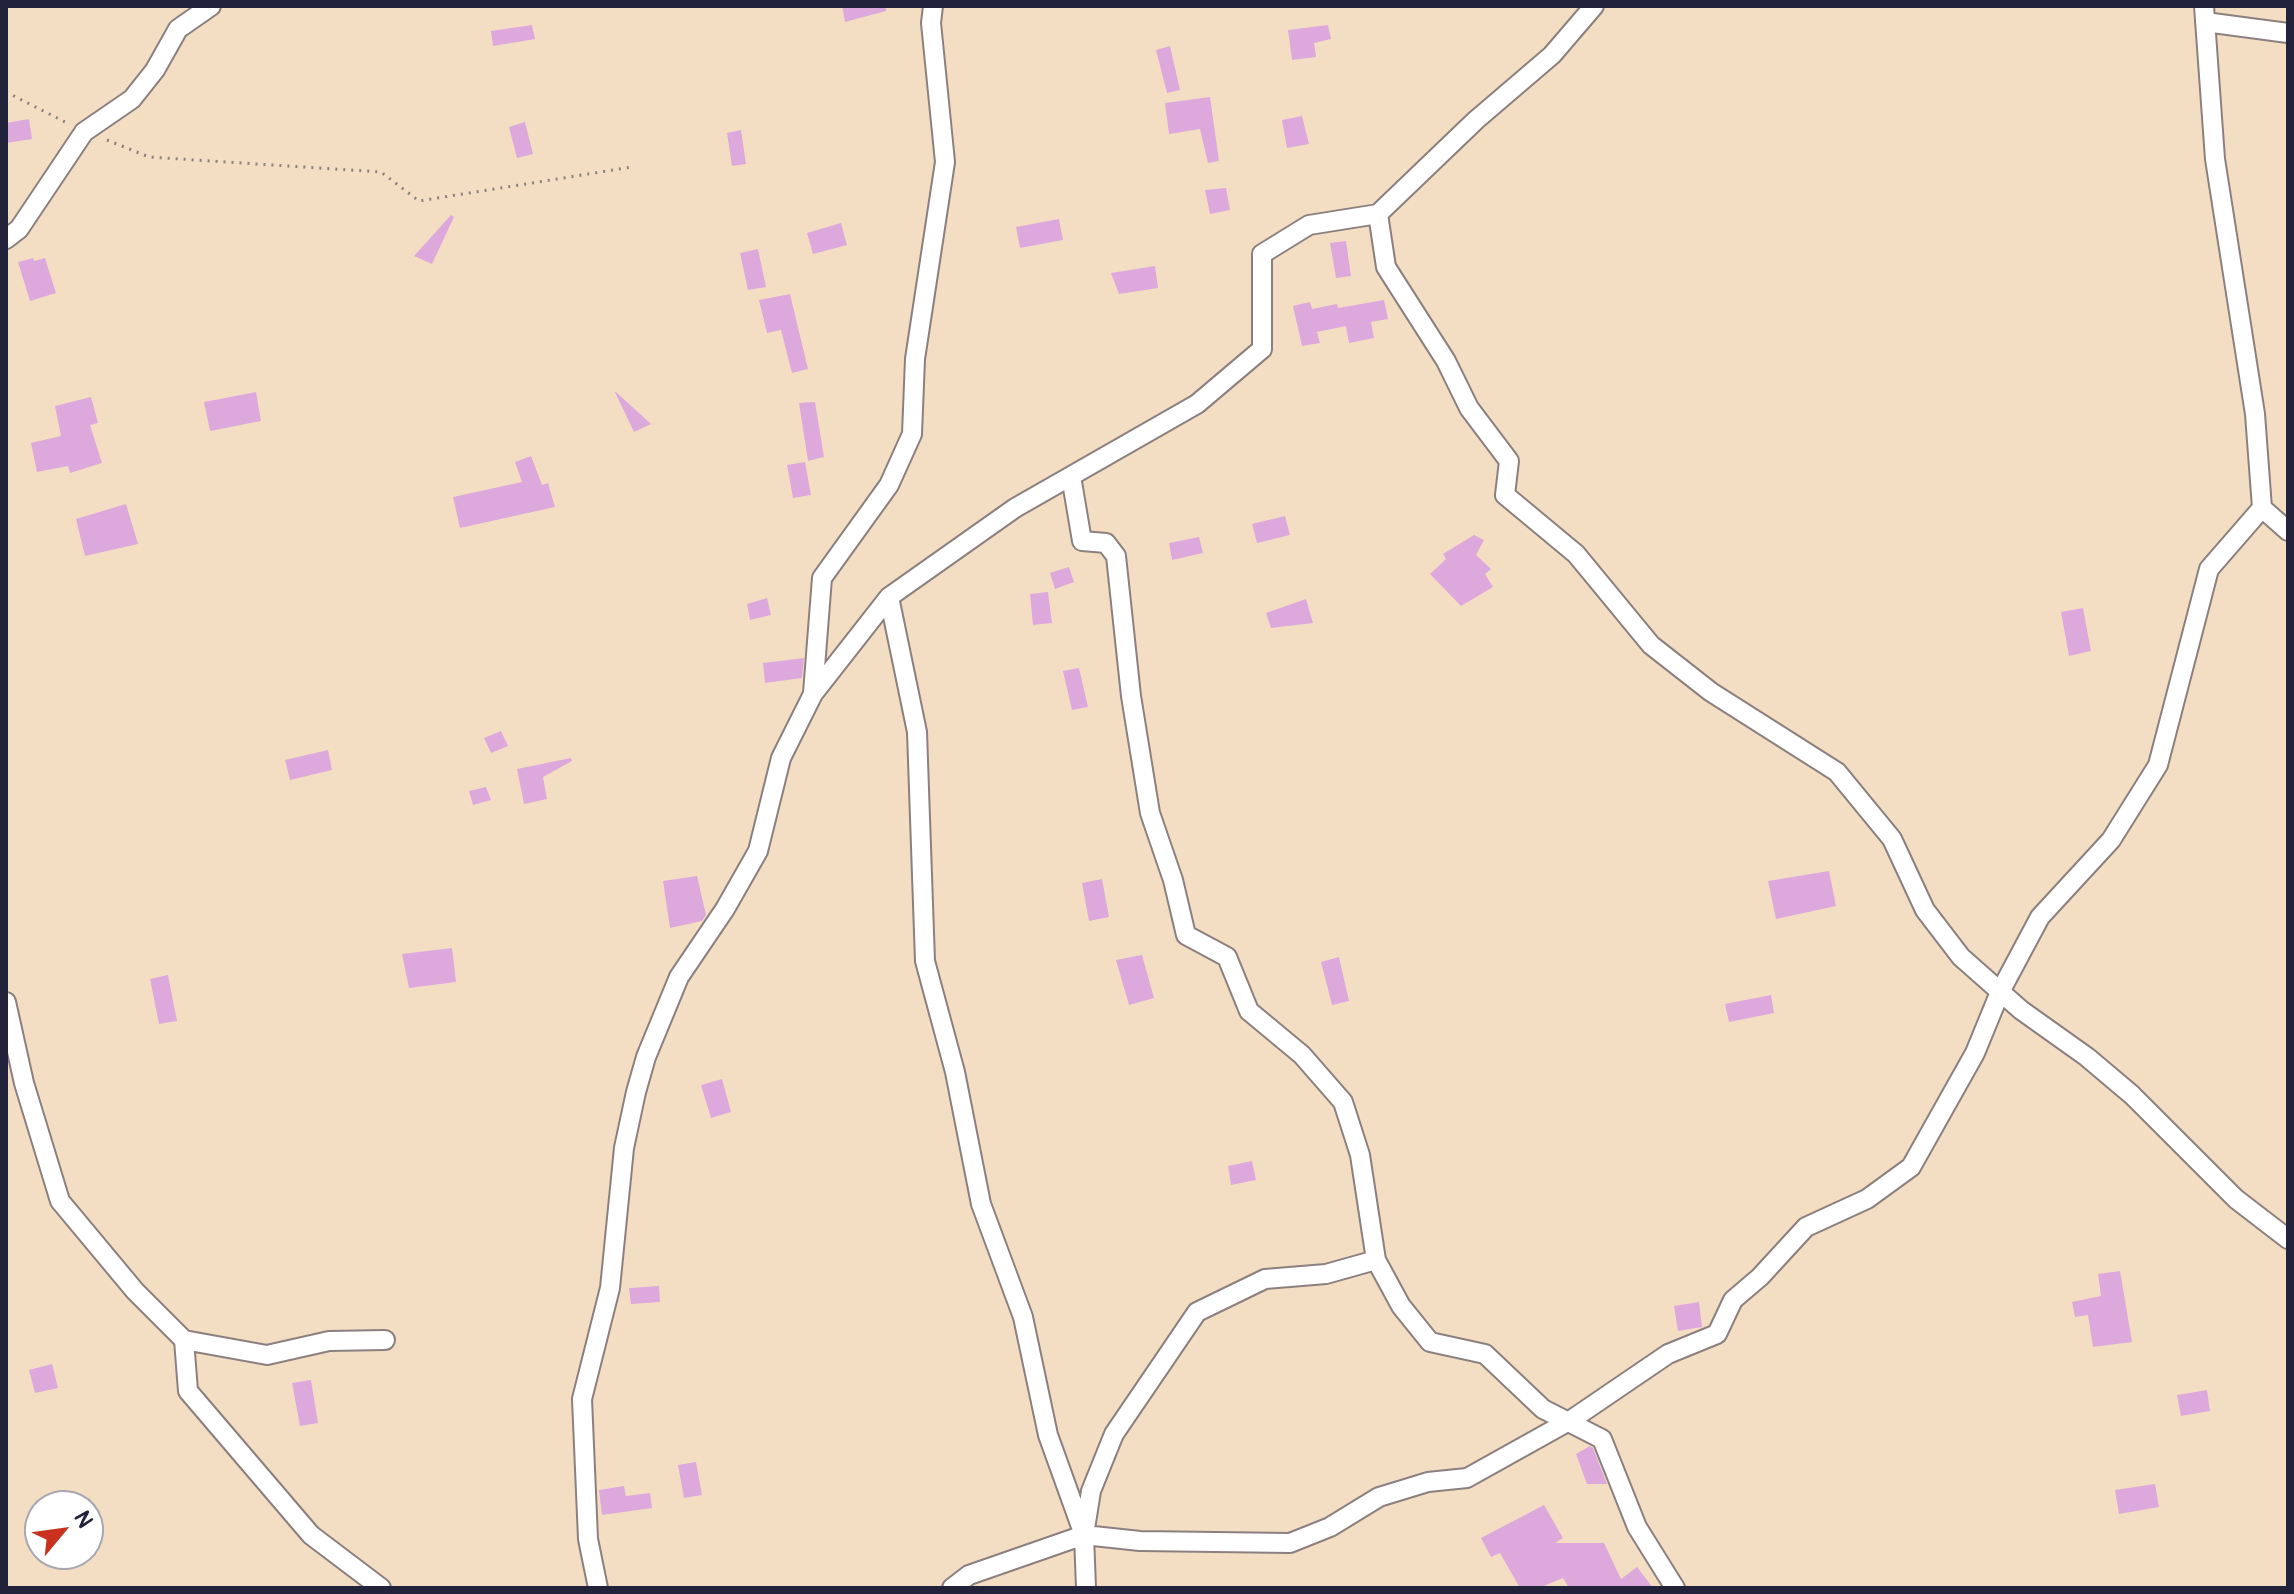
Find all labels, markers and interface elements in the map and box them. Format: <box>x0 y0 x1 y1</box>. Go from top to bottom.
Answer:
north arrow <box>24 1490 104 1570</box>
text: N <box>67 1506 99 1533</box>

